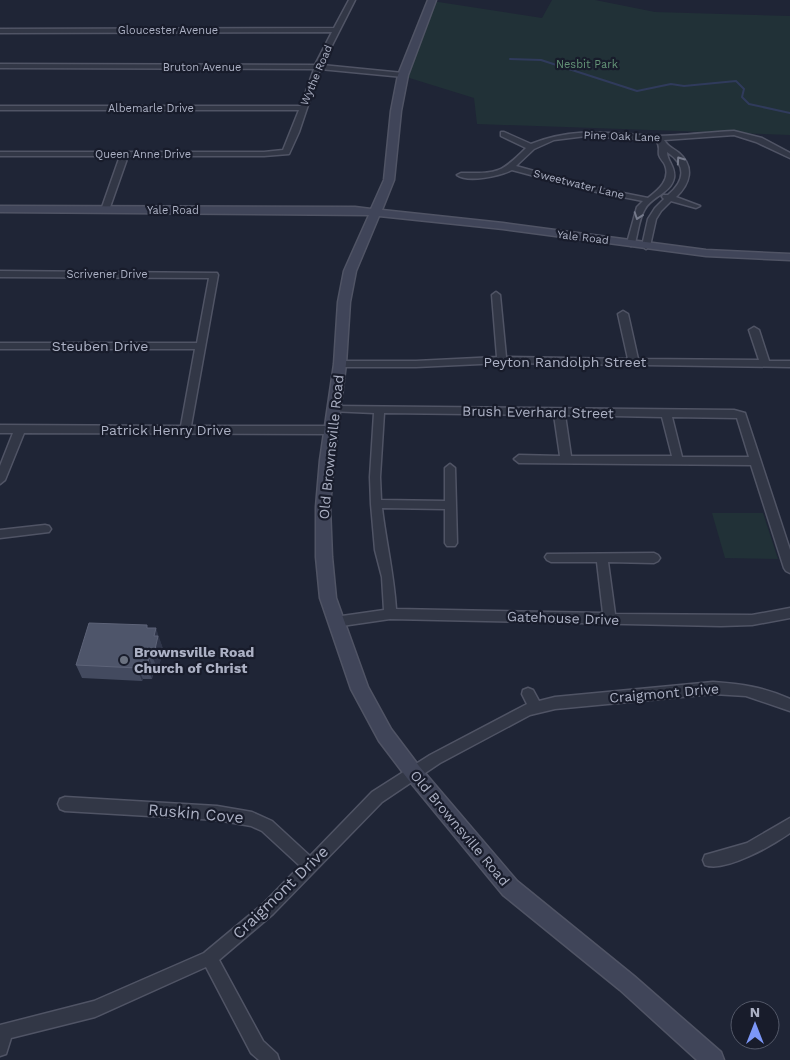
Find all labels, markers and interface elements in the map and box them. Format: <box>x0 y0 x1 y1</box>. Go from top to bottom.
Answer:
street label: Gloucester Avenue <box>118 24 218 37</box>
street label: Wythe Road <box>298 43 335 107</box>
park label: Nesbit Park <box>556 58 618 71</box>
street label: Bruton Avenue <box>163 61 241 74</box>
street label: Albemarle Drive <box>108 102 194 115</box>
street label: Pine Oak Lane <box>583 129 661 144</box>
street label: Queen Anne Drive <box>95 148 191 161</box>
one-way arrow <box>677 156 686 166</box>
street label: Sweetwater Lane <box>532 167 626 202</box>
street label: Yale Road <box>147 204 199 217</box>
one-way arrow <box>634 211 644 219</box>
street label: Yale Road <box>556 228 609 247</box>
street label: Scrivener Drive <box>66 268 148 281</box>
street label: Steuben Drive <box>52 338 148 354</box>
street label: Peyton Randolph Street <box>484 354 647 370</box>
street label: Old Brownsville Road <box>315 374 347 520</box>
street label: Brush Everhard Street <box>462 403 614 421</box>
street label: Patrick Henry Drive <box>101 422 231 438</box>
street label: Gatehouse Drive <box>507 608 619 628</box>
place label: Brownsville Road Church of Christ <box>134 644 254 676</box>
marker: Brownsville Road Church of Christ <box>118 654 130 666</box>
street label: Craigmont Drive <box>609 680 719 706</box>
street label: Old Brownsville Road <box>407 767 513 889</box>
street label: Ruskin Cove <box>148 800 244 827</box>
street label: Craigmont Drive <box>229 842 332 943</box>
north arrow <box>730 1000 780 1050</box>
text: N <box>750 1004 760 1020</box>

